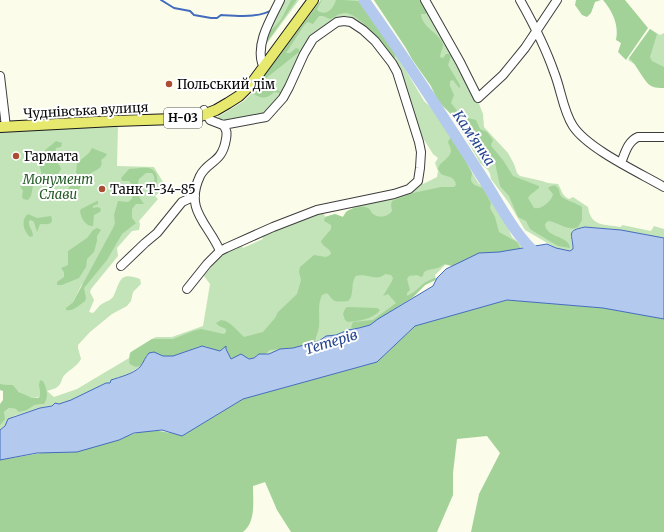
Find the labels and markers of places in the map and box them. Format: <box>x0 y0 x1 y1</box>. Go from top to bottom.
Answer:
place label: Польський дім <box>177 76 276 93</box>
marker: Польський дім <box>164 79 174 89</box>
place label: Гармата <box>24 148 78 165</box>
marker: Гармата <box>11 151 21 161</box>
place label: Танк Т-34-85 <box>110 181 196 198</box>
marker: Танк Т-34-85 <box>97 184 107 194</box>

